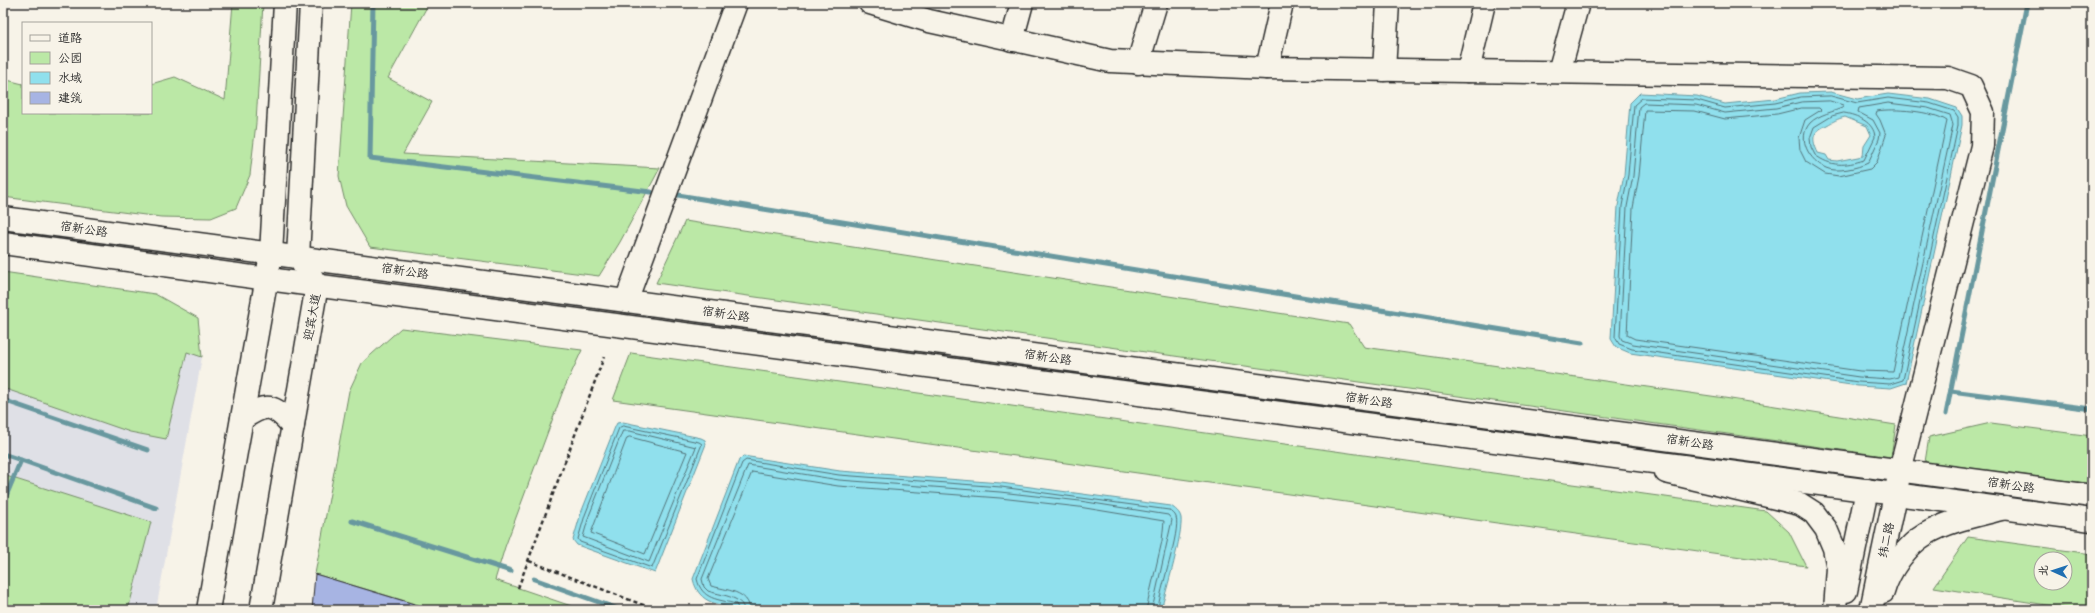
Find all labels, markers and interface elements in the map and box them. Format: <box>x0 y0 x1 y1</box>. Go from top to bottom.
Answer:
legend <box>22 22 152 114</box>
text: 道路 <box>58 30 82 45</box>
text: 公园 <box>58 50 82 65</box>
text: 水域 <box>58 70 82 85</box>
text: 建筑 <box>58 90 82 105</box>
street label: 宿新公路 <box>59 218 109 239</box>
street label: 宿新公路 <box>380 260 430 281</box>
street label: 迎宾大道 <box>300 292 323 342</box>
street label: 宿新公路 <box>701 303 751 324</box>
street label: 宿新公路 <box>1023 346 1073 367</box>
street label: 宿新公路 <box>1344 389 1394 410</box>
street label: 宿新公路 <box>1665 431 1715 452</box>
street label: 宿新公路 <box>1986 474 2036 495</box>
street label: 纬二路 <box>1874 521 1897 559</box>
north arrow <box>2033 551 2073 591</box>
text: 北 <box>2036 565 2050 576</box>

